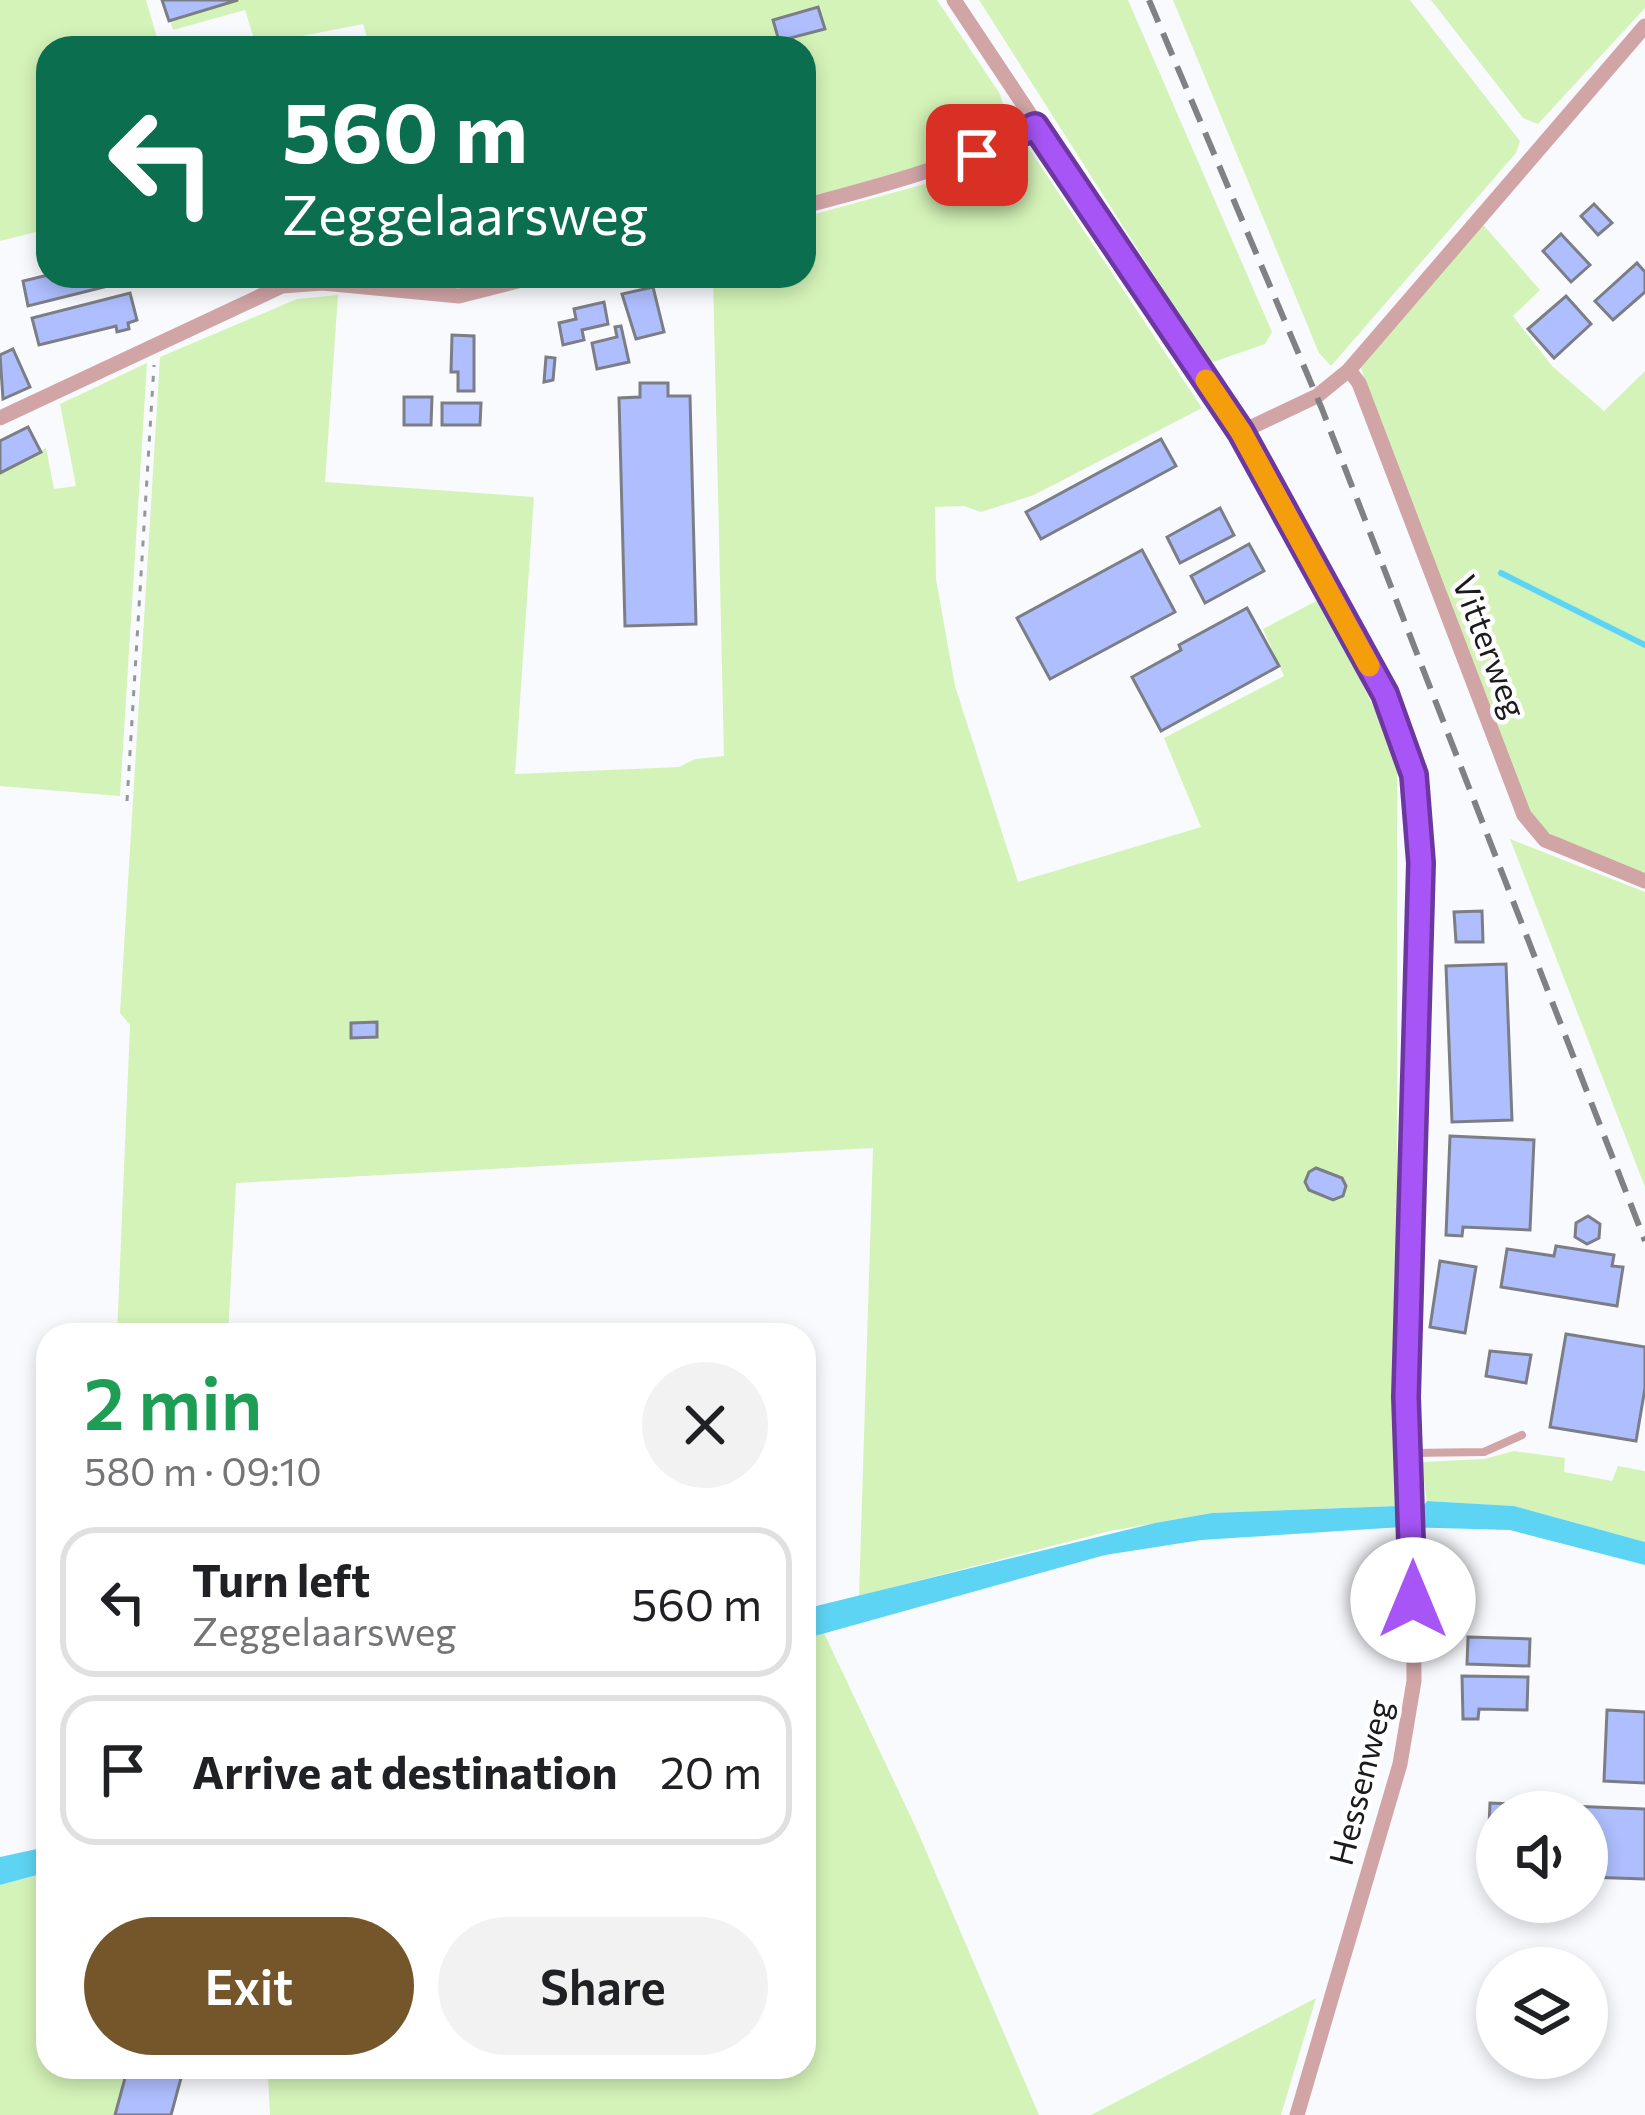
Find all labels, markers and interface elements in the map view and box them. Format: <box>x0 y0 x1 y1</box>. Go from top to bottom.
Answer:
text: 560 m <box>282 78 528 180</box>
icon: left <box>84 84 240 240</box>
pin <box>926 104 1028 206</box>
icon: arrive <box>944 122 1010 188</box>
text: Zeggelaarsweg <box>282 180 648 246</box>
street label: Vitterweg <box>1445 569 1537 723</box>
text: 2 min <box>84 1357 262 1445</box>
button: close <box>642 1362 768 1488</box>
text: 580 m · 09:10 <box>84 1446 322 1494</box>
position arrow <box>1350 1537 1476 1663</box>
text: Turn left <box>192 1551 370 1606</box>
icon: left <box>90 1569 156 1635</box>
text: 560 m <box>632 1575 762 1630</box>
text: Zeggelaarsweg <box>192 1606 456 1654</box>
street label: Hessenweg <box>1319 1695 1399 1869</box>
icon: arrive <box>90 1737 156 1803</box>
text: Arrive at destination <box>192 1743 618 1798</box>
text: 20 m <box>660 1743 762 1798</box>
map controls <box>1476 1791 1608 2079</box>
button: sound <box>1476 1791 1608 1923</box>
button: Exit <box>84 1917 414 2055</box>
button: Share <box>438 1917 768 2055</box>
button: layers <box>1476 1947 1608 2079</box>

